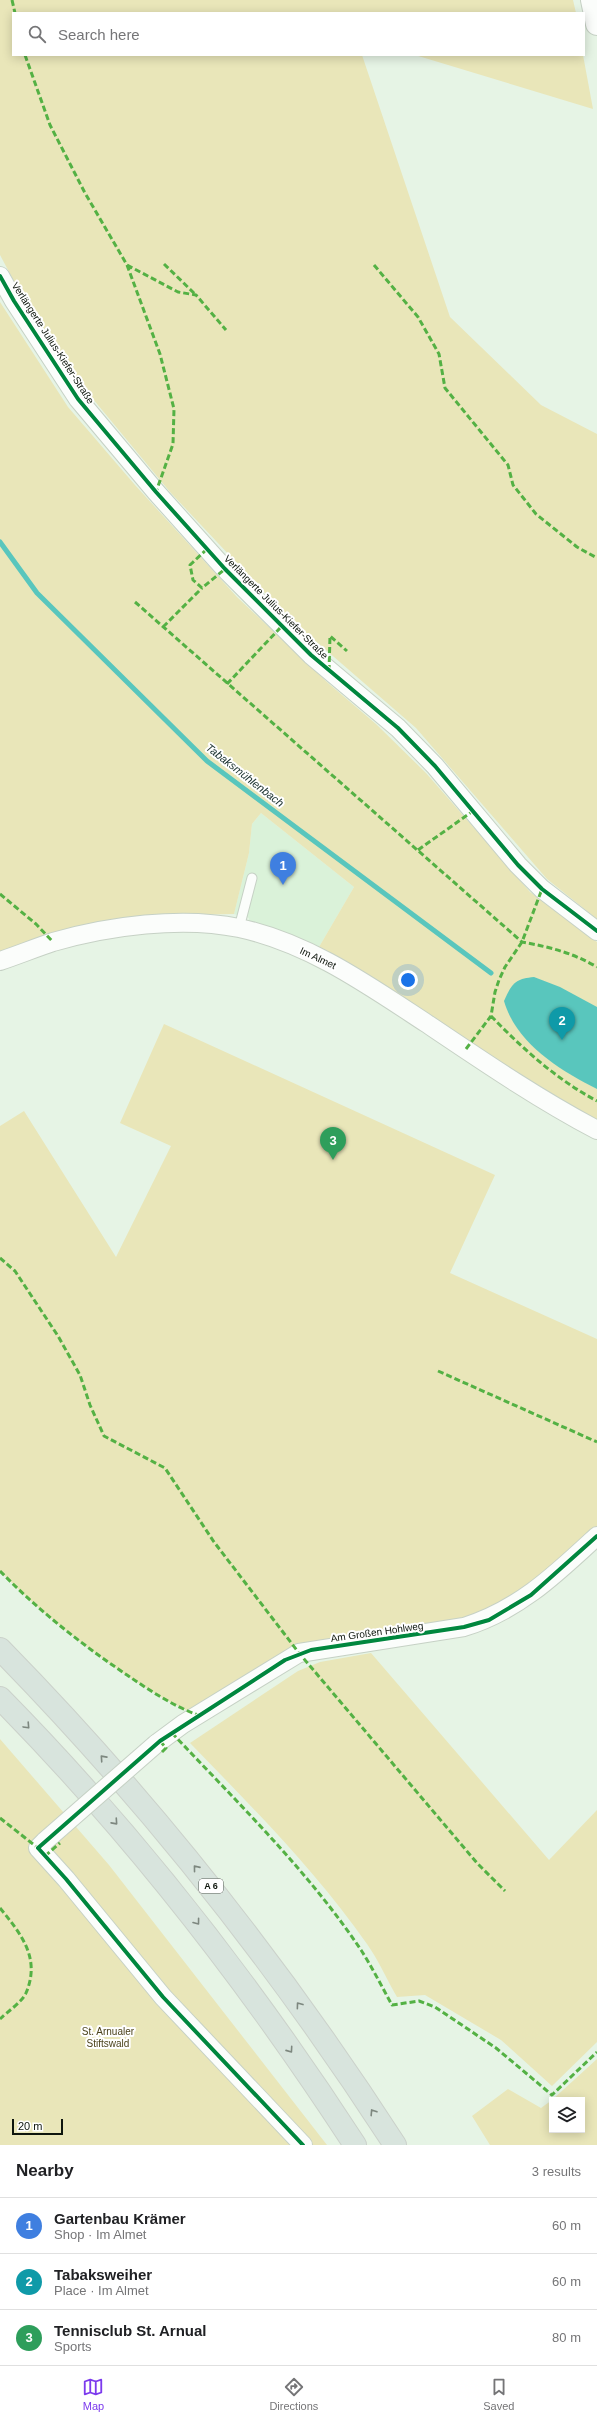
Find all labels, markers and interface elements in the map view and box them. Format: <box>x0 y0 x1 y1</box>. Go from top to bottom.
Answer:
search box <box>12 12 585 56</box>
icon: search <box>26 23 48 45</box>
text: Search here <box>58 26 140 43</box>
street label: Verlängerte Julius-Kiefer-Straße <box>10 280 97 406</box>
street label: Verlängerte Julius-Kiefer-Straße <box>222 553 331 662</box>
water label: Tabaksmühlenbach <box>204 741 286 809</box>
pin: 1 <box>270 852 296 885</box>
street label: Im Almet <box>298 945 338 971</box>
your location <box>398 970 418 990</box>
pin: 2 <box>549 1007 575 1040</box>
pin: 3 <box>320 1127 346 1160</box>
street label: Am Großen Hohlweg <box>330 1620 424 1644</box>
one-way arrow <box>22 1721 29 1729</box>
one-way arrow <box>100 1756 107 1763</box>
one-way arrow <box>110 1817 117 1825</box>
one-way arrow <box>194 1865 201 1872</box>
road number: A 6 <box>199 1879 223 1893</box>
one-way arrow <box>192 1918 199 1925</box>
one-way arrow <box>297 2003 304 2010</box>
park label: St. Arnualer Stiftswald <box>82 2026 135 2049</box>
one-way arrow <box>285 2046 293 2053</box>
map controls <box>549 2097 585 2133</box>
button: layers <box>549 2097 585 2133</box>
one-way arrow <box>371 2109 378 2116</box>
scale bar <box>12 2117 63 2136</box>
text: 20 m <box>18 2120 42 2132</box>
text: Nearby <box>16 2161 74 2180</box>
text: 3 results <box>532 2164 581 2179</box>
text: Gartenbau Krämer <box>54 2210 186 2227</box>
text: 1 <box>25 2218 33 2233</box>
text: 60 m <box>552 2218 581 2233</box>
text: Shop · Im Almet <box>54 2227 146 2242</box>
text: Tabaksweiher <box>54 2266 152 2283</box>
text: 2 <box>25 2274 33 2289</box>
text: 60 m <box>552 2274 581 2289</box>
text: Place · Im Almet <box>54 2283 149 2298</box>
text: Tennisclub St. Arnual <box>54 2322 207 2339</box>
text: 3 <box>25 2330 33 2345</box>
text: 80 m <box>552 2330 581 2345</box>
text: Sports <box>54 2339 92 2354</box>
tab: Map <box>82 2376 104 2412</box>
tab: Directions <box>269 2376 318 2412</box>
tab: Saved <box>483 2376 514 2412</box>

